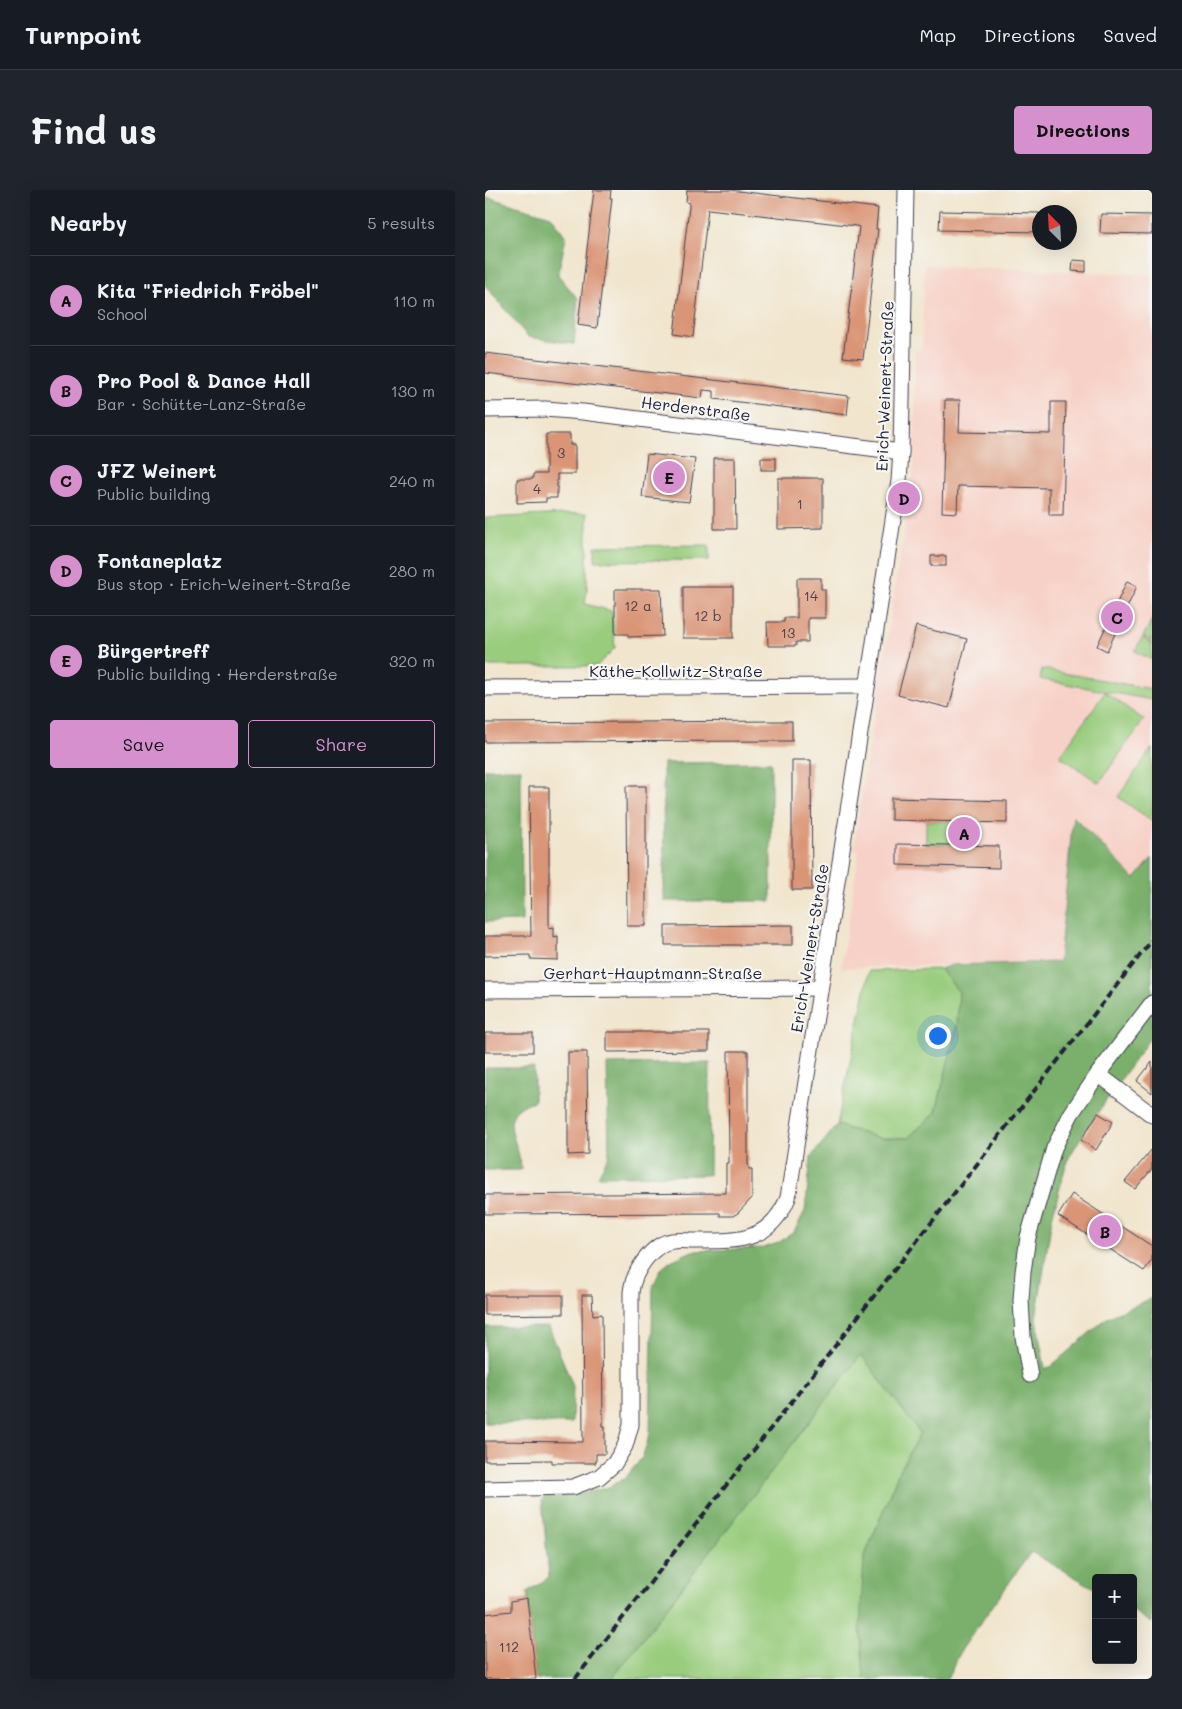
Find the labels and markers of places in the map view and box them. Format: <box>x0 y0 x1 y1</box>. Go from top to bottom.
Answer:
pin: E <box>653 458 685 496</box>
pin: D <box>888 479 920 517</box>
pin: C <box>1101 598 1133 636</box>
pin: A <box>948 814 980 852</box>
pin: B <box>1089 1212 1121 1250</box>

